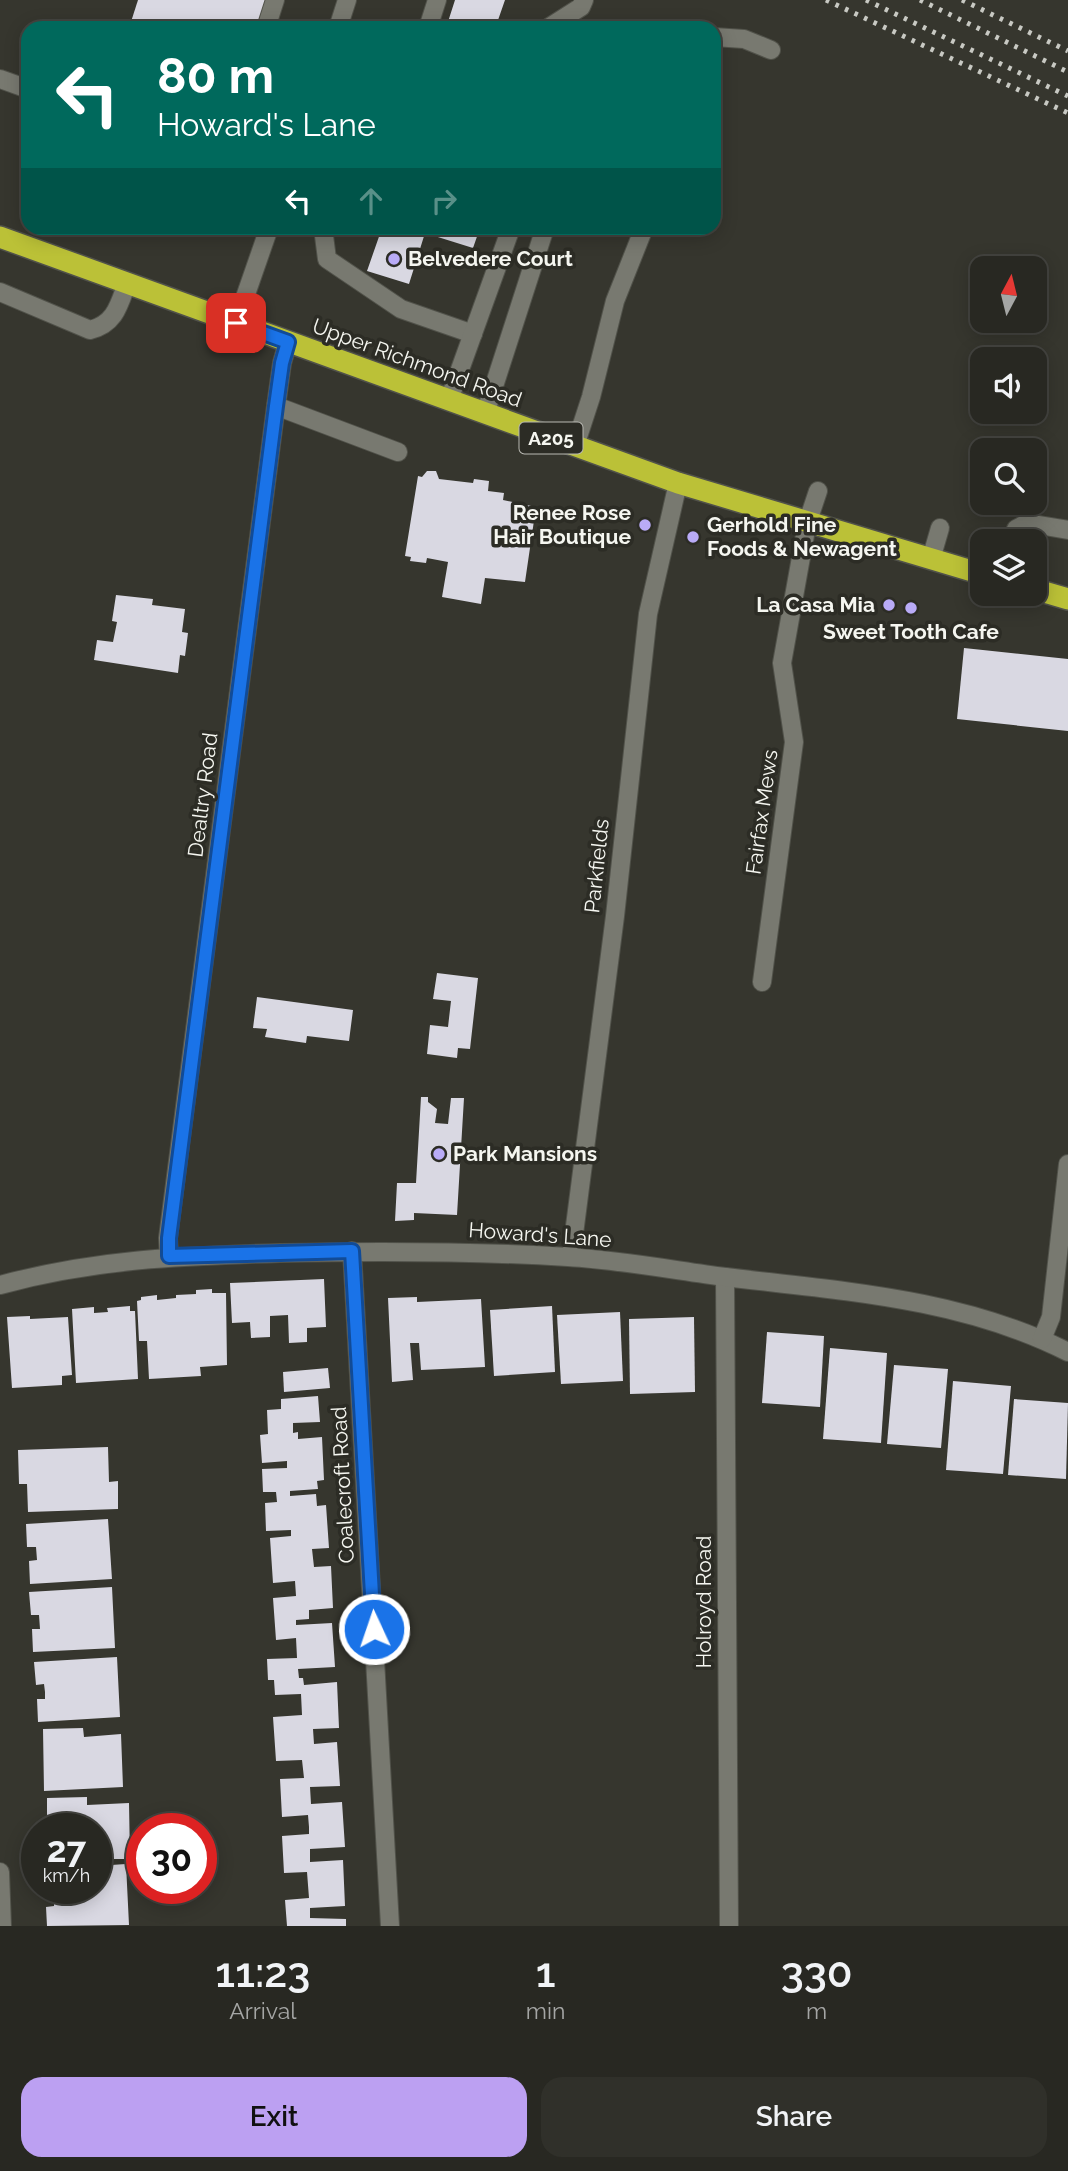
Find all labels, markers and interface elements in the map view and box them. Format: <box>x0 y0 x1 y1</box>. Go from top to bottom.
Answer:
text: 80 m <box>157 47 274 104</box>
icon: left <box>42 49 133 140</box>
text: Howard's Lane <box>157 106 376 143</box>
icon: left <box>279 182 317 220</box>
icon: ahead <box>352 182 390 220</box>
icon: right <box>425 182 463 220</box>
place label: Belvedere Court <box>408 246 573 271</box>
marker: Belvedere Court <box>386 251 402 267</box>
north arrow <box>970 256 1046 332</box>
map controls <box>970 256 1047 606</box>
pin <box>206 293 266 353</box>
icon: arrive <box>217 304 255 342</box>
street label: Upper Richmond Road <box>309 313 525 412</box>
button: sound <box>970 347 1047 424</box>
road number: A205 <box>520 422 582 453</box>
button: search <box>970 438 1047 515</box>
place label: Renee Rose Hair Boutique <box>493 500 631 549</box>
place label: Gerhold Fine Foods & Newagent <box>707 512 897 561</box>
marker: Renee Rose Hair Boutique <box>637 517 653 533</box>
marker: Gerhold Fine Foods & Newagent <box>685 529 701 545</box>
button: layers <box>970 529 1047 606</box>
place label: La Casa Mia <box>756 592 875 617</box>
marker: La Casa Mia <box>881 597 897 613</box>
marker: Sweet Tooth Cafe <box>903 600 919 616</box>
place label: Sweet Tooth Cafe <box>823 619 999 644</box>
street label: Dealtry Road <box>182 731 223 859</box>
street label: Fairfax Mews <box>740 748 783 876</box>
street label: Parkfields <box>579 818 614 914</box>
place label: Park Mansions <box>453 1141 597 1166</box>
marker: Park Mansions <box>431 1146 447 1162</box>
street label: Howard's Lane <box>468 1217 612 1252</box>
street label: Coalecroft Road <box>326 1406 359 1564</box>
street label: Holroyd Road <box>691 1536 716 1668</box>
position arrow <box>337 1592 411 1666</box>
speed limit sign: 30 <box>126 1813 217 1904</box>
text: 27 <box>47 1829 86 1870</box>
text: km/h <box>43 1865 90 1886</box>
text: 11:23 <box>215 1948 310 1997</box>
text: 1 <box>536 1948 555 1997</box>
text: 330 <box>781 1948 853 1997</box>
text: Arrival <box>229 1997 297 2024</box>
text: min <box>526 1997 565 2024</box>
text: m <box>806 1997 827 2024</box>
button: Exit <box>21 2077 527 2157</box>
button: Share <box>541 2077 1047 2157</box>

